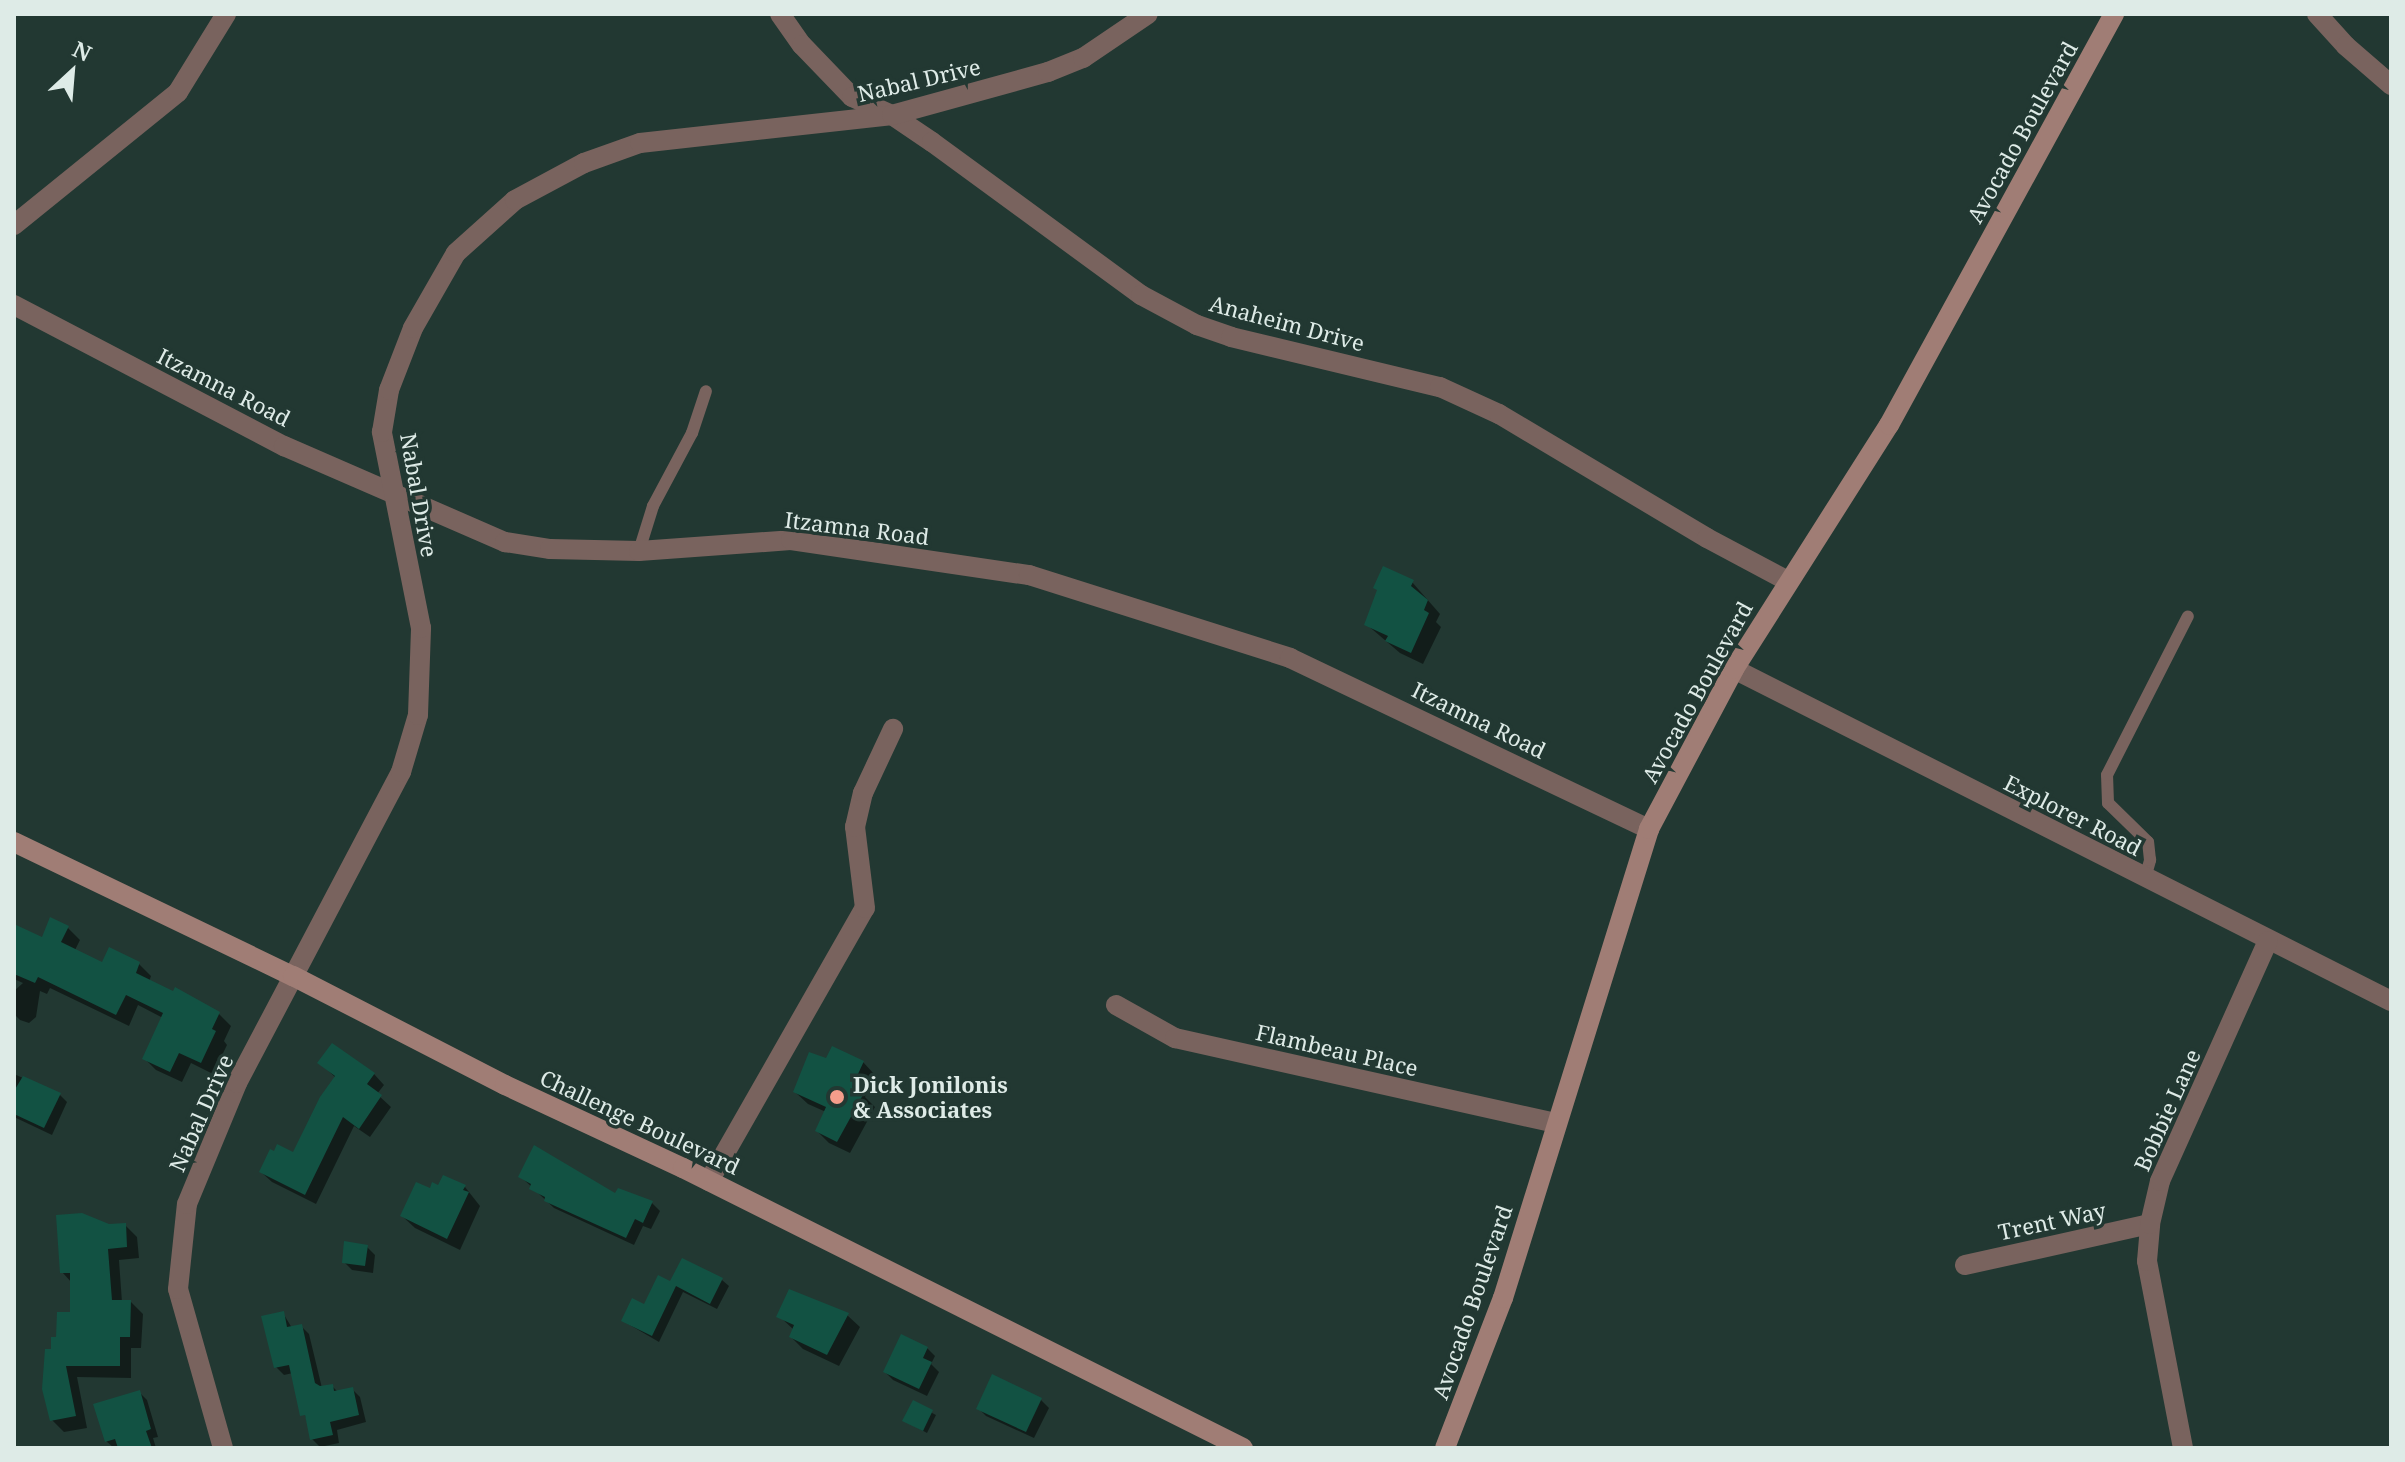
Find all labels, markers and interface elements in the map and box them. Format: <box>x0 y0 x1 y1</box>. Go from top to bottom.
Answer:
north arrow <box>32 32 112 112</box>
text: N <box>68 33 97 68</box>
street label: Avocado Boulevard <box>1961 37 2083 227</box>
street label: Nabal Drive <box>855 53 983 107</box>
street label: Anaheim Drive <box>1207 290 1367 356</box>
street label: Itzamna Road <box>153 342 295 432</box>
street label: Nabal Drive <box>395 431 443 559</box>
street label: Itzamna Road <box>783 506 931 550</box>
street label: Avocado Boulevard <box>1636 597 1758 787</box>
street label: Itzamna Road <box>1408 676 1550 764</box>
street label: Explorer Road <box>2000 769 2146 861</box>
street label: Flambeau Place <box>1253 1019 1421 1081</box>
street label: Bobbie Lane <box>2128 1045 2206 1175</box>
street label: Nabal Drive <box>163 1050 239 1176</box>
street label: Challenge Boulevard <box>536 1064 744 1180</box>
place label: Dick Jonilonis & Associates <box>853 1071 1008 1122</box>
marker: Dick Jonilonis & Associates <box>828 1088 846 1106</box>
street label: Trent Way <box>1996 1197 2108 1245</box>
street label: Avocado Boulevard <box>1426 1202 1518 1402</box>

